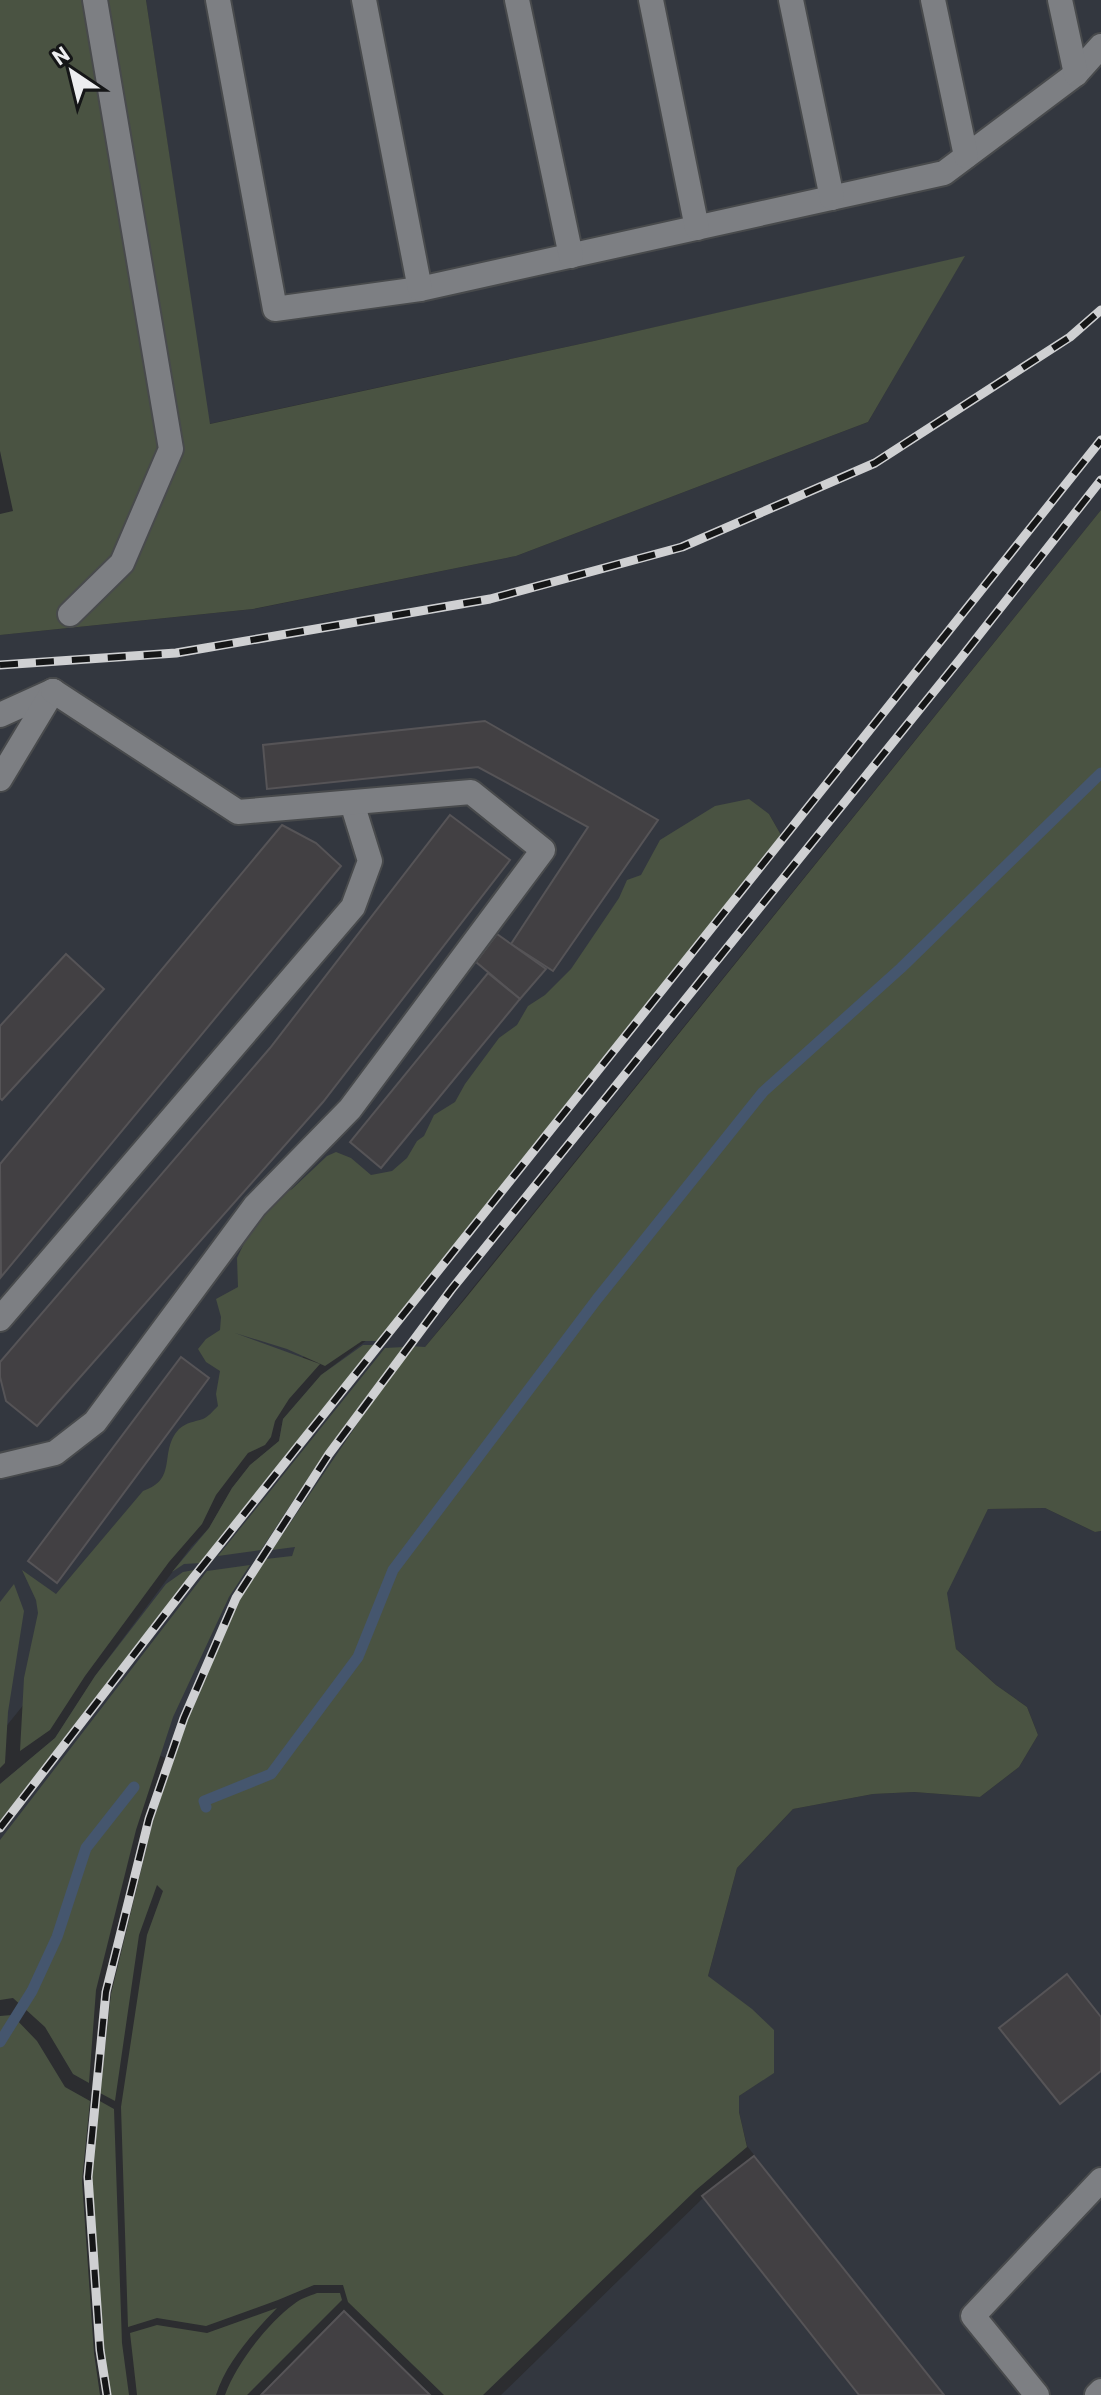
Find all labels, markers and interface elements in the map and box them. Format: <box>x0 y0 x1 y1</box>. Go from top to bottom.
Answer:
north arrow <box>32 32 112 112</box>
text: N <box>47 40 73 70</box>

